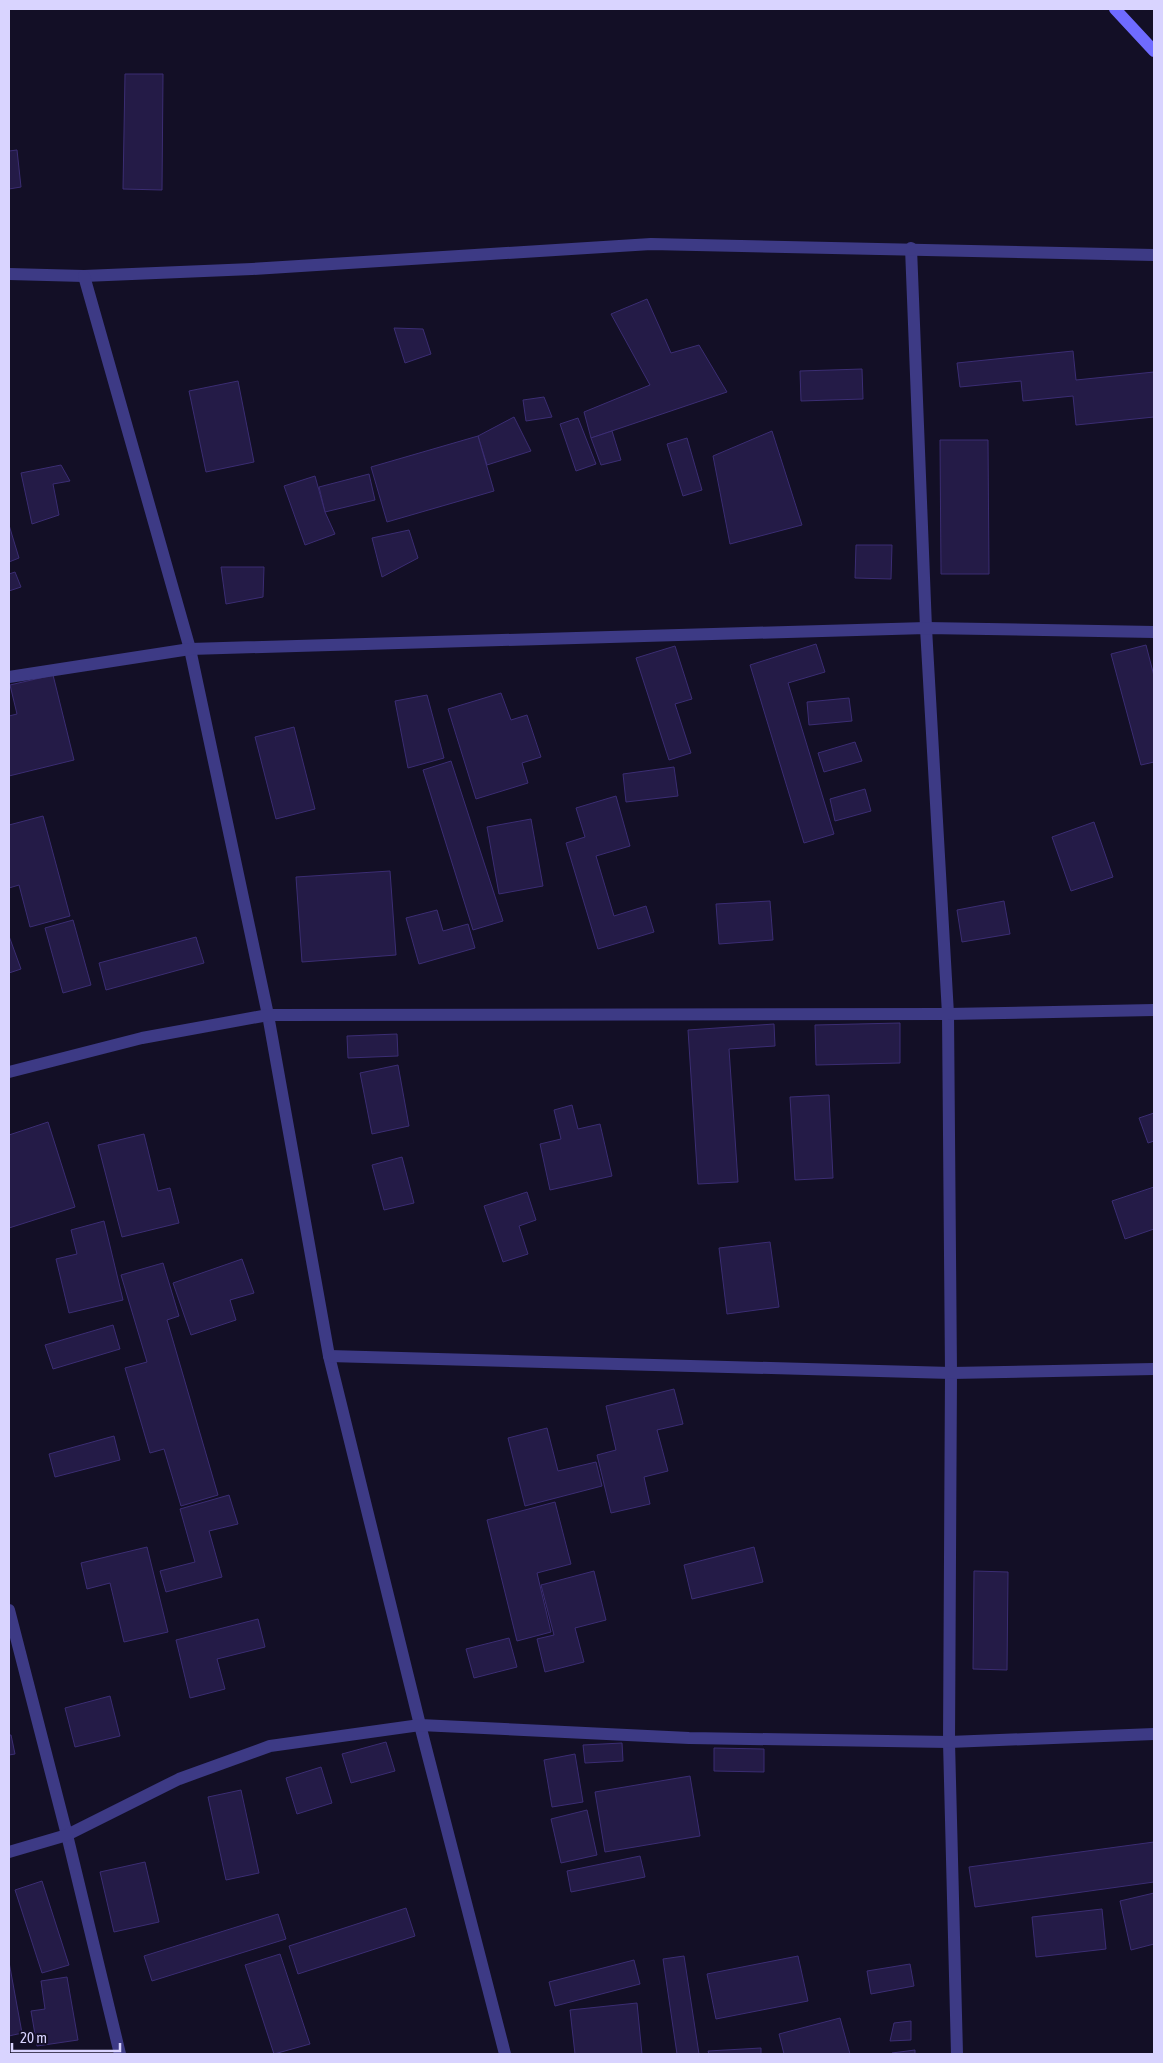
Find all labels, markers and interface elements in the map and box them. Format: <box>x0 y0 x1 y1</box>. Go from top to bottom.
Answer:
scale bar <box>12 2020 120 2052</box>
text: 20 m <box>20 2029 47 2046</box>

